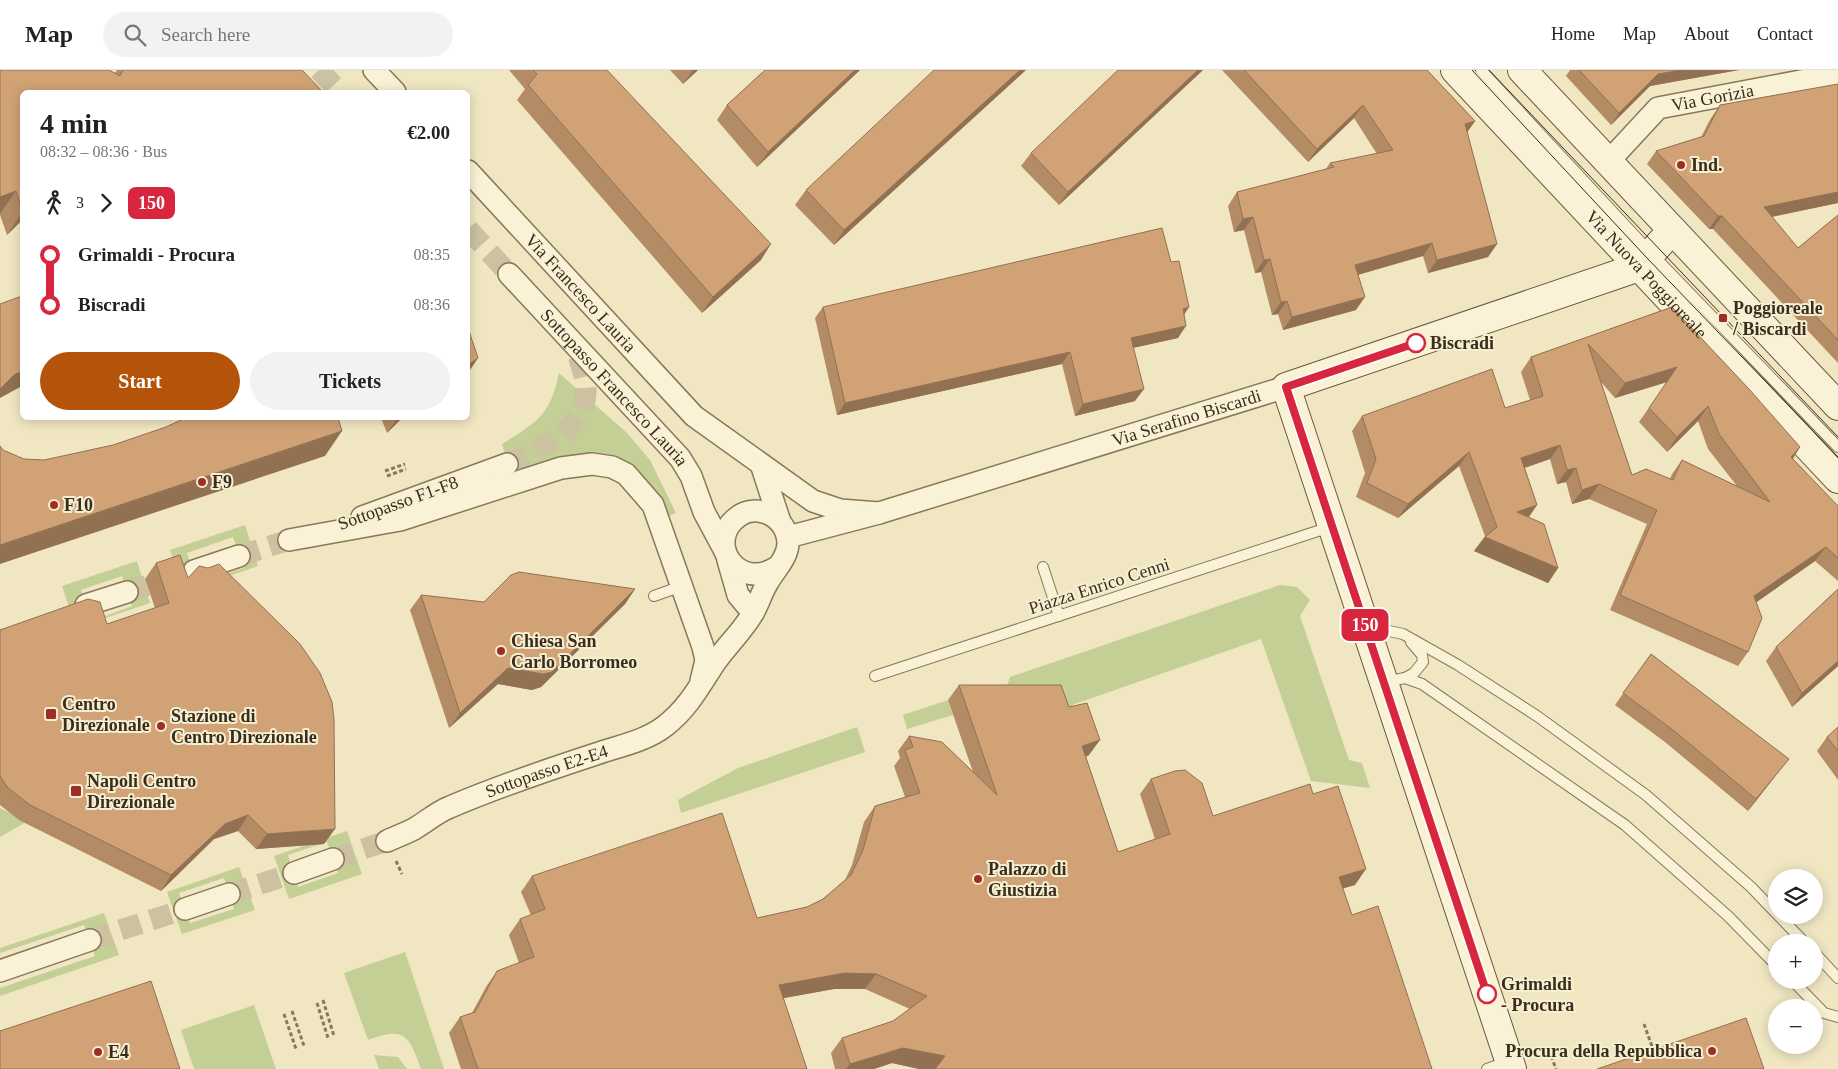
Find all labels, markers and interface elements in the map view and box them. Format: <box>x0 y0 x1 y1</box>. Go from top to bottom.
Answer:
search box <box>103 12 453 57</box>
text: Map <box>25 21 73 47</box>
icon: search <box>121 21 149 49</box>
text: Search here <box>161 24 250 45</box>
text: Home <box>1551 24 1595 44</box>
text: Map <box>1623 24 1656 44</box>
text: About <box>1684 24 1729 44</box>
text: Contact <box>1757 24 1813 44</box>
street label: Via Gorizia <box>1670 80 1755 115</box>
text: 4 min <box>40 108 108 139</box>
text: €2.00 <box>407 122 450 143</box>
text: 08:32 – 08:36 · Bus <box>40 143 167 160</box>
place label: Ind. <box>1691 155 1723 175</box>
marker: Ind. <box>1675 159 1687 171</box>
icon: walk <box>40 189 68 217</box>
icon: forward <box>92 189 120 217</box>
text: 150 <box>138 193 165 213</box>
text: 3 <box>76 194 84 211</box>
street label: Via Nuova Poggioreale <box>1582 206 1711 343</box>
street label: Via Francesco Lauria <box>521 230 640 356</box>
text: Grimaldi - Procura <box>78 244 235 265</box>
text: 08:35 <box>414 246 450 263</box>
text: Biscradi <box>78 294 146 315</box>
text: 08:36 <box>414 296 450 313</box>
place label: Poggioreale / Biscardi <box>1732 298 1823 339</box>
street label: Sottopasso Francesco Lauria <box>537 305 692 470</box>
marker: Poggioreale / Biscardi <box>1717 312 1729 324</box>
marker: Biscradi <box>1406 333 1426 353</box>
place label: Biscradi <box>1430 333 1494 353</box>
button: Start <box>40 352 240 410</box>
button: Tickets <box>250 352 450 410</box>
street label: Via Serafino Biscardi <box>1109 385 1263 450</box>
place label: F9 <box>212 472 232 492</box>
street label: Sottopasso F1-F8 <box>335 472 461 534</box>
marker: F9 <box>196 476 208 488</box>
place label: F10 <box>64 495 93 515</box>
marker: F10 <box>48 499 60 511</box>
street label: Piazza Enrico Cenni <box>1026 554 1172 618</box>
line badge: 150 <box>1336 609 1394 641</box>
text: 150 <box>1352 615 1379 635</box>
place label: Chiesa San Carlo Borromeo <box>511 631 637 672</box>
marker: Chiesa San Carlo Borromeo <box>495 645 507 657</box>
place label: Centro Direzionale <box>62 694 150 735</box>
place label: Stazione di Centro Direzionale <box>171 706 317 747</box>
marker: Centro Direzionale <box>44 707 58 721</box>
marker: Stazione di Centro Direzionale <box>155 720 167 732</box>
street label: Sottopasso E2-E4 <box>482 741 610 802</box>
place label: Napoli Centro Direzionale <box>87 771 196 812</box>
marker: Napoli Centro Direzionale <box>69 784 83 798</box>
place label: Palazzo di Giustizia <box>988 859 1067 900</box>
map controls <box>1768 869 1823 1054</box>
button: layers <box>1768 869 1823 924</box>
marker: Palazzo di Giustizia <box>972 873 984 885</box>
button: + <box>1768 934 1823 989</box>
place label: Grimaldi - Procura <box>1501 974 1574 1015</box>
marker: Grimaldi - Procura <box>1477 984 1497 1004</box>
button: − <box>1768 999 1823 1054</box>
place label: Procura della Repubblica <box>1505 1041 1702 1061</box>
place label: E4 <box>108 1042 129 1062</box>
marker: Procura della Repubblica <box>1706 1045 1718 1057</box>
marker: E4 <box>92 1046 104 1058</box>

